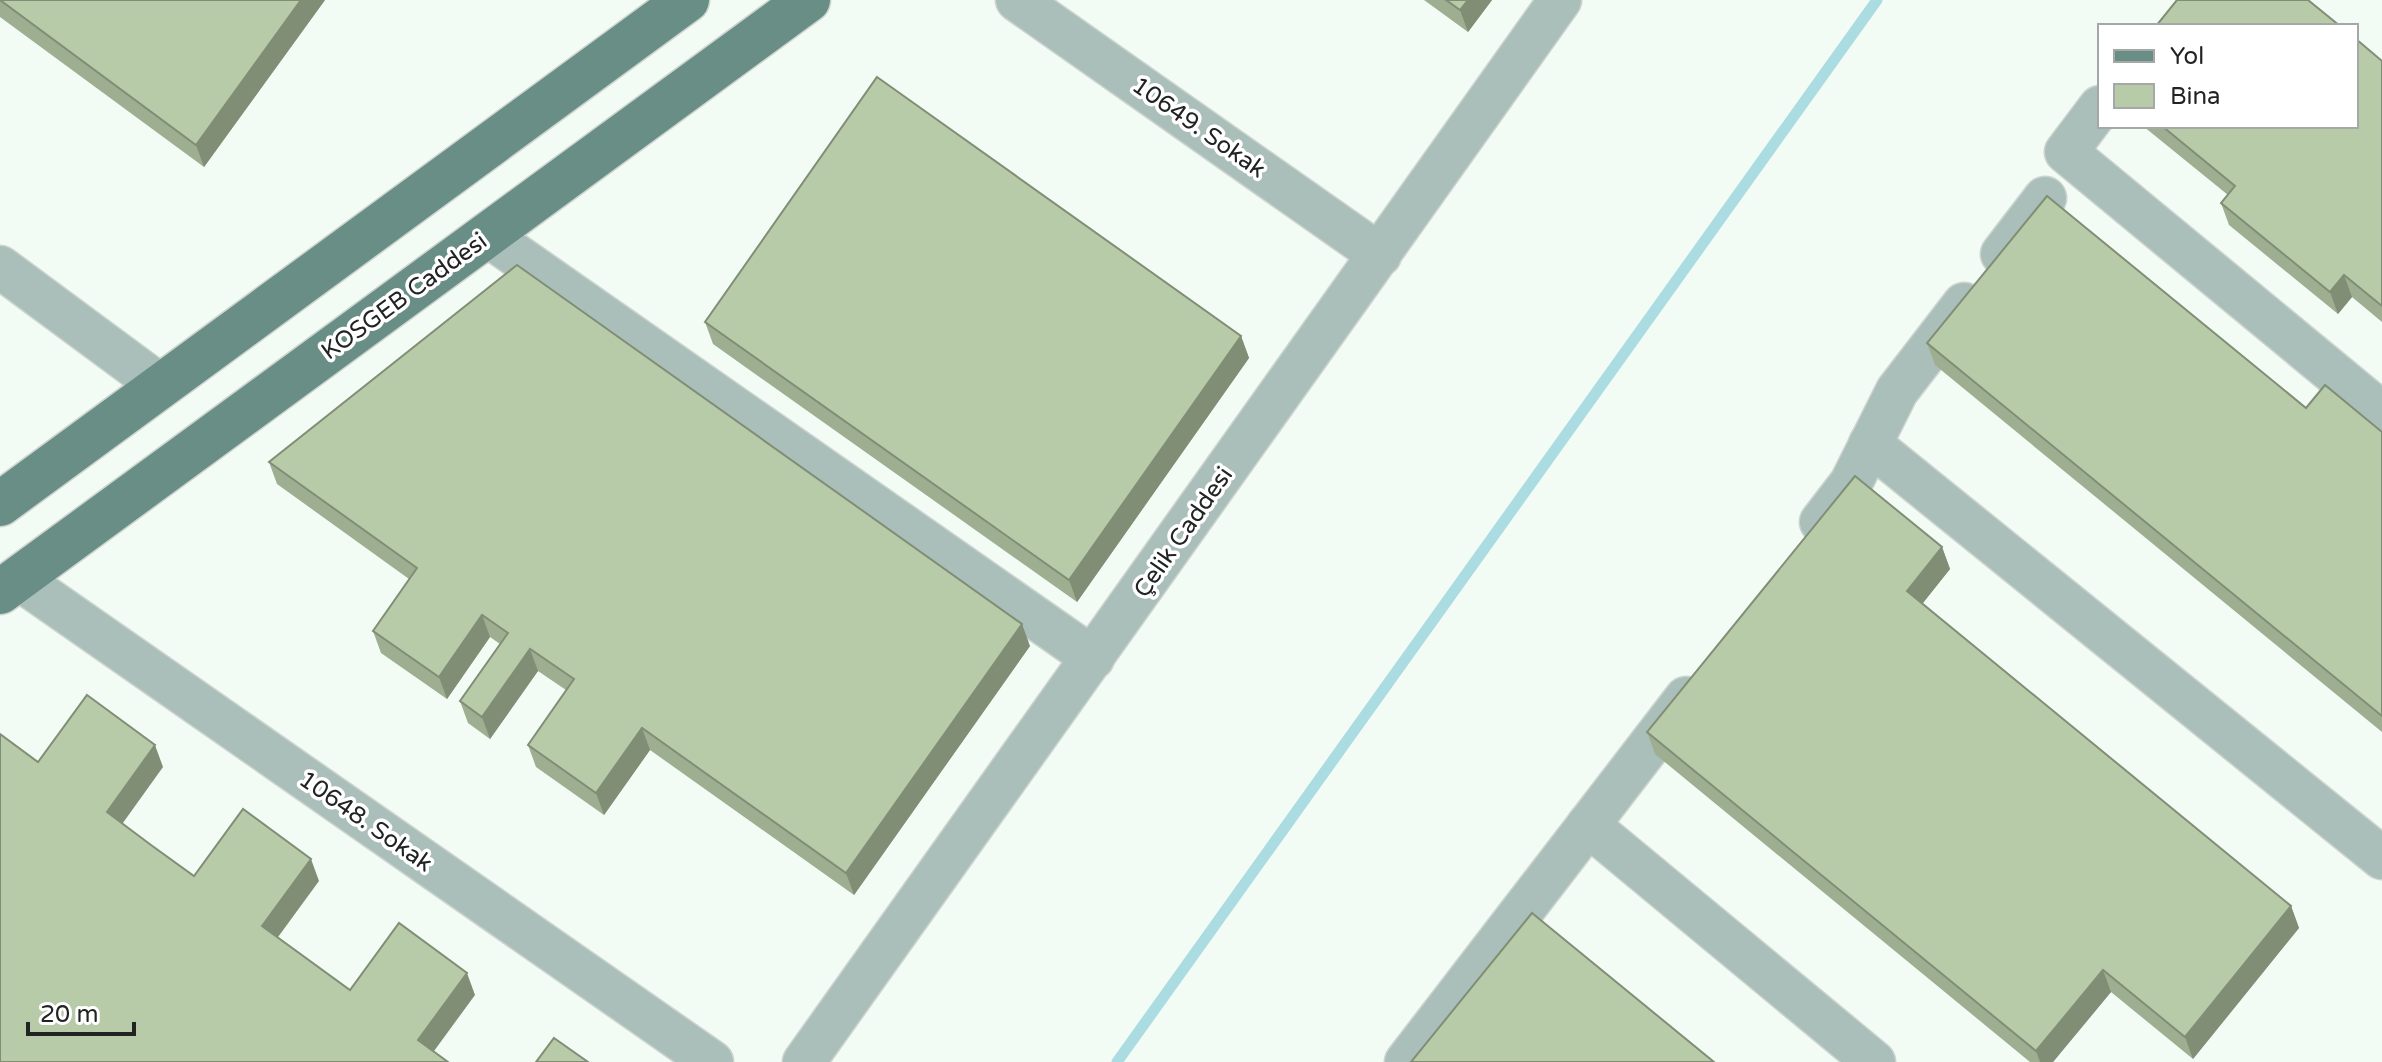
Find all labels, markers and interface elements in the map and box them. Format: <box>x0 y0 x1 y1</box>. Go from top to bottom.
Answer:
legend <box>2098 24 2358 128</box>
text: Yol <box>2170 42 2204 71</box>
street label: 10649. Sokak <box>1126 71 1271 184</box>
text: Bina <box>2170 82 2221 111</box>
street label: KOSGEB Caddesi <box>316 227 493 366</box>
street label: Çelik Caddesi <box>1128 461 1239 603</box>
street label: 10648. Sokak <box>293 765 438 878</box>
scale bar <box>28 986 134 1036</box>
text: 20 m <box>40 1000 98 1029</box>

